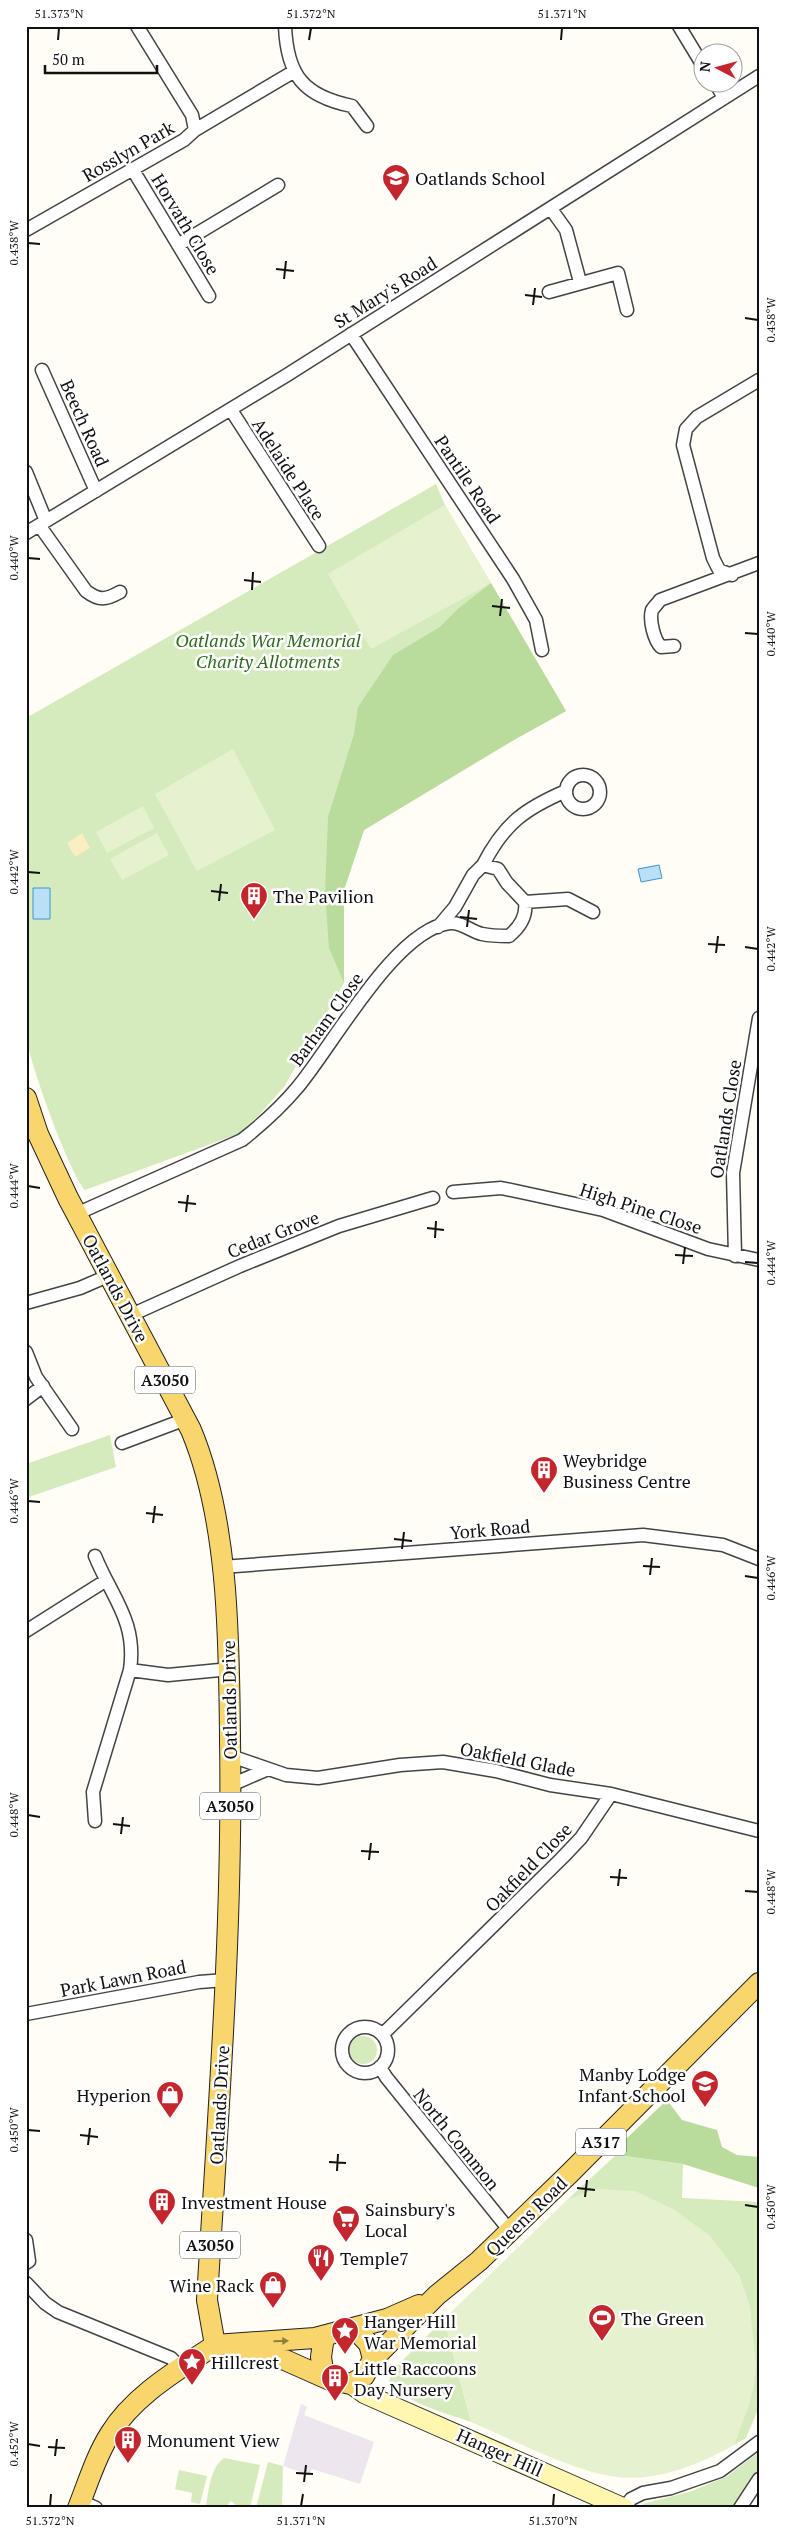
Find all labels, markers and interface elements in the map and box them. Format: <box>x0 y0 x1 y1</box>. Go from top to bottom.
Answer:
text: 51.373°N <box>34 6 84 21</box>
text: 51.372°N <box>286 6 336 21</box>
text: 51.371°N <box>537 6 587 21</box>
scale bar <box>45 42 158 74</box>
north arrow <box>692 42 742 92</box>
text: 50 m <box>52 49 85 69</box>
text: N <box>695 60 715 73</box>
street label: Rosslyn Park <box>78 115 179 187</box>
school or university icon: Oatlands School <box>381 163 411 202</box>
place label: Oatlands School <box>415 166 545 190</box>
street label: Horvath Close <box>146 169 226 279</box>
text: 0.438°W <box>6 220 21 266</box>
street label: St Mary's Road <box>329 251 441 333</box>
text: 0.438°W <box>763 297 778 343</box>
street label: Beech Road <box>55 376 115 470</box>
street label: Adelaide Place <box>247 413 331 525</box>
street label: Pantile Road <box>430 430 506 528</box>
text: 0.440°W <box>6 535 21 581</box>
text: 0.440°W <box>763 611 778 657</box>
park label: Oatlands War Memorial Charity Allotments <box>175 628 361 673</box>
text: 0.442°W <box>6 849 21 895</box>
building icon: The Pavilion <box>239 881 269 920</box>
place label: The Pavilion <box>273 884 374 908</box>
text: 0.442°W <box>763 926 778 972</box>
street label: Barham Close <box>284 967 368 1071</box>
street label: Oatlands Close <box>704 1058 746 1180</box>
text: 0.444°W <box>6 1163 21 1209</box>
street label: High Pine Close <box>577 1177 705 1239</box>
street label: Cedar Grove <box>223 1205 323 1263</box>
street label: Oatlands Drive <box>77 1230 155 1346</box>
text: 0.444°W <box>763 1240 778 1286</box>
road number: A3050 <box>135 1366 195 1394</box>
place label: Weybridge Business Centre <box>563 1448 691 1493</box>
building icon: Weybridge Business Centre <box>529 1455 559 1494</box>
text: 0.446°W <box>6 1478 21 1524</box>
street label: York Road <box>449 1514 531 1544</box>
text: 0.446°W <box>763 1555 778 1601</box>
street label: Oatlands Drive <box>216 1640 242 1760</box>
street label: Oakfield Glade <box>458 1736 578 1782</box>
text: 0.448°W <box>6 1792 21 1838</box>
road number: A3050 <box>200 1792 260 1820</box>
street label: Oakfield Close <box>479 1817 577 1917</box>
text: 0.448°W <box>763 1869 778 1915</box>
street label: Park Lawn Road <box>58 1954 188 2002</box>
street label: Oatlands Drive <box>204 2045 234 2165</box>
place label: Manby Lodge Infant School <box>578 2062 686 2107</box>
school or university icon: Manby Lodge Infant School <box>690 2069 720 2108</box>
shop icon: Hyperion <box>155 2080 185 2119</box>
place label: Hyperion <box>77 2083 151 2107</box>
street label: North Common <box>408 2083 506 2195</box>
text: 0.450°W <box>6 2107 21 2153</box>
road number: A317 <box>576 2128 626 2156</box>
street label: Queens Road <box>480 2171 572 2261</box>
text: 0.450°W <box>763 2184 778 2230</box>
building icon: Investment House <box>147 2187 177 2226</box>
place label: Investment House <box>181 2190 327 2214</box>
place label: Sainsbury's Local <box>365 2197 455 2242</box>
supermarket icon: Sainsbury's Local <box>331 2204 361 2243</box>
road number: A3050 <box>180 2232 240 2258</box>
restaurant icon: Temple7 <box>306 2243 336 2282</box>
place label: Temple7 <box>340 2246 409 2270</box>
shop icon: Wine Rack <box>258 2270 288 2309</box>
place label: Wine Rack <box>169 2273 255 2297</box>
sports icon: The Green <box>587 2303 617 2342</box>
place label: The Green <box>621 2306 705 2330</box>
place label: Hanger Hill War Memorial <box>364 2309 477 2354</box>
place icon: Hanger Hill War Memorial <box>330 2316 360 2355</box>
one-way arrow <box>273 2337 289 2345</box>
place icon: Hillcrest <box>177 2347 207 2386</box>
place label: Hillcrest <box>211 2350 280 2374</box>
place label: Little Raccoons Day Nursery <box>354 2356 477 2401</box>
building icon: Little Raccoons Day Nursery <box>320 2363 350 2402</box>
text: 0.452°W <box>6 2421 21 2467</box>
street label: Hanger Hill <box>453 2422 547 2482</box>
building icon: Monument View <box>113 2425 143 2464</box>
place label: Monument View <box>147 2428 280 2452</box>
text: 51.372°N <box>25 2513 75 2528</box>
text: 51.371°N <box>276 2513 326 2528</box>
text: 51.370°N <box>528 2513 578 2528</box>

